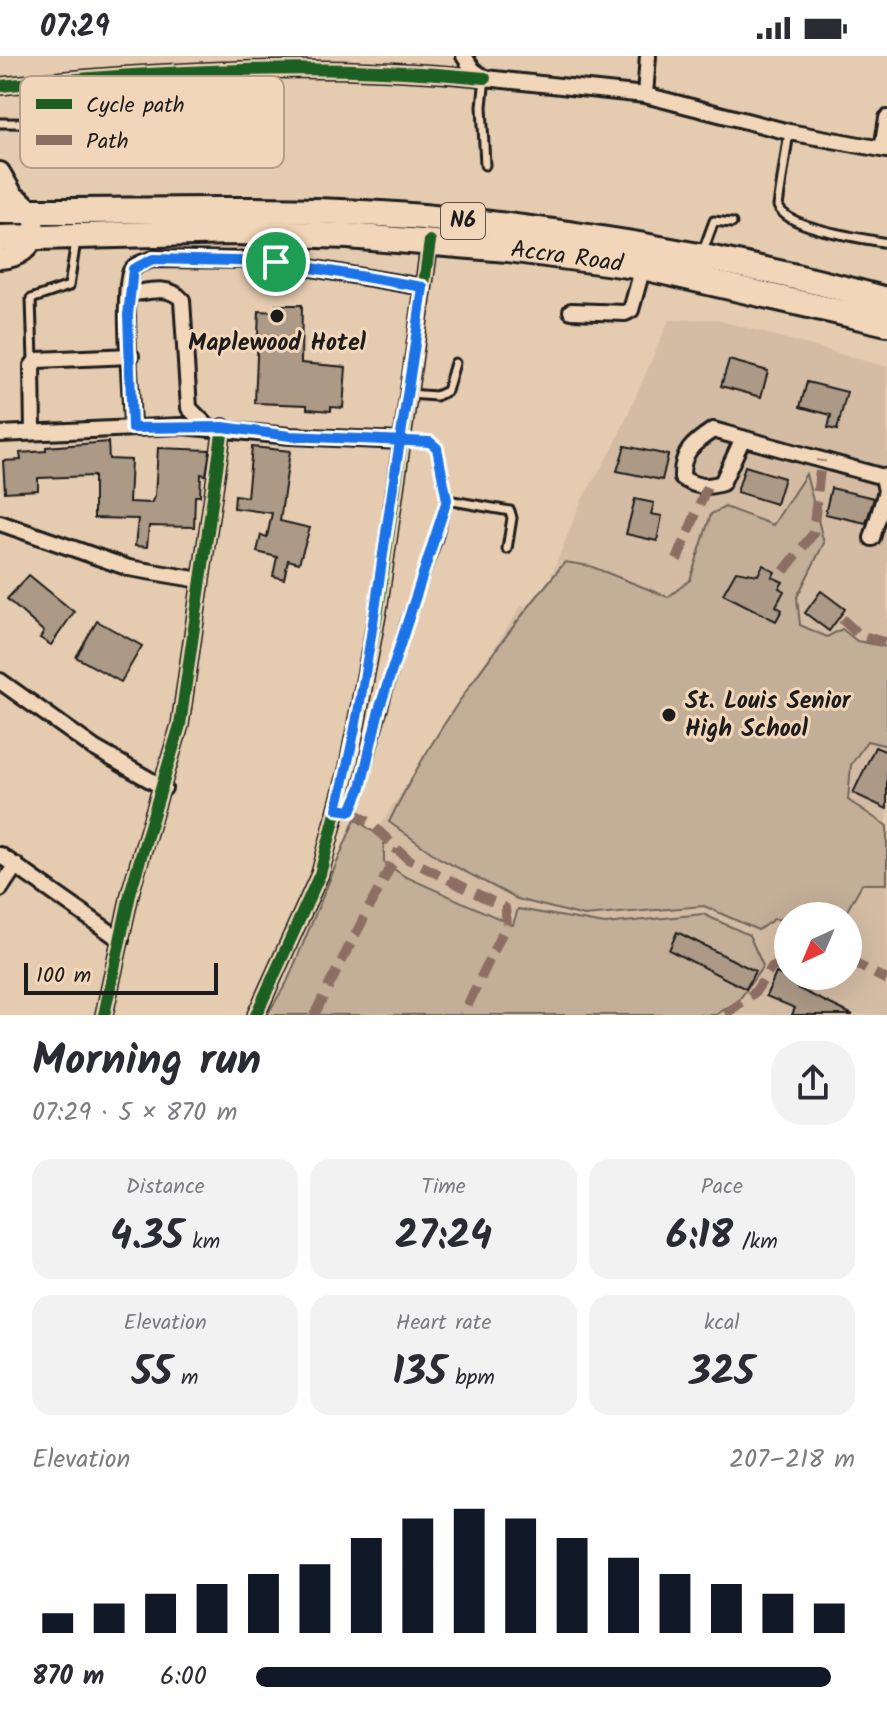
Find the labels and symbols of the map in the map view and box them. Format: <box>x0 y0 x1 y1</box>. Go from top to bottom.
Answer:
legend <box>20 76 284 168</box>
text: Cycle path <box>86 89 185 124</box>
text: Path <box>86 125 129 160</box>
road number: N6 <box>441 203 485 239</box>
pin <box>242 228 310 296</box>
street label: Accra Road <box>508 230 626 284</box>
marker: Maplewood Hotel <box>268 307 286 325</box>
place label: Maplewood Hotel <box>188 324 367 363</box>
place label: St. Louis Senior High School <box>685 682 852 749</box>
marker: St. Louis Senior High School <box>660 706 678 724</box>
north arrow <box>774 902 862 990</box>
scale bar <box>24 959 218 995</box>

